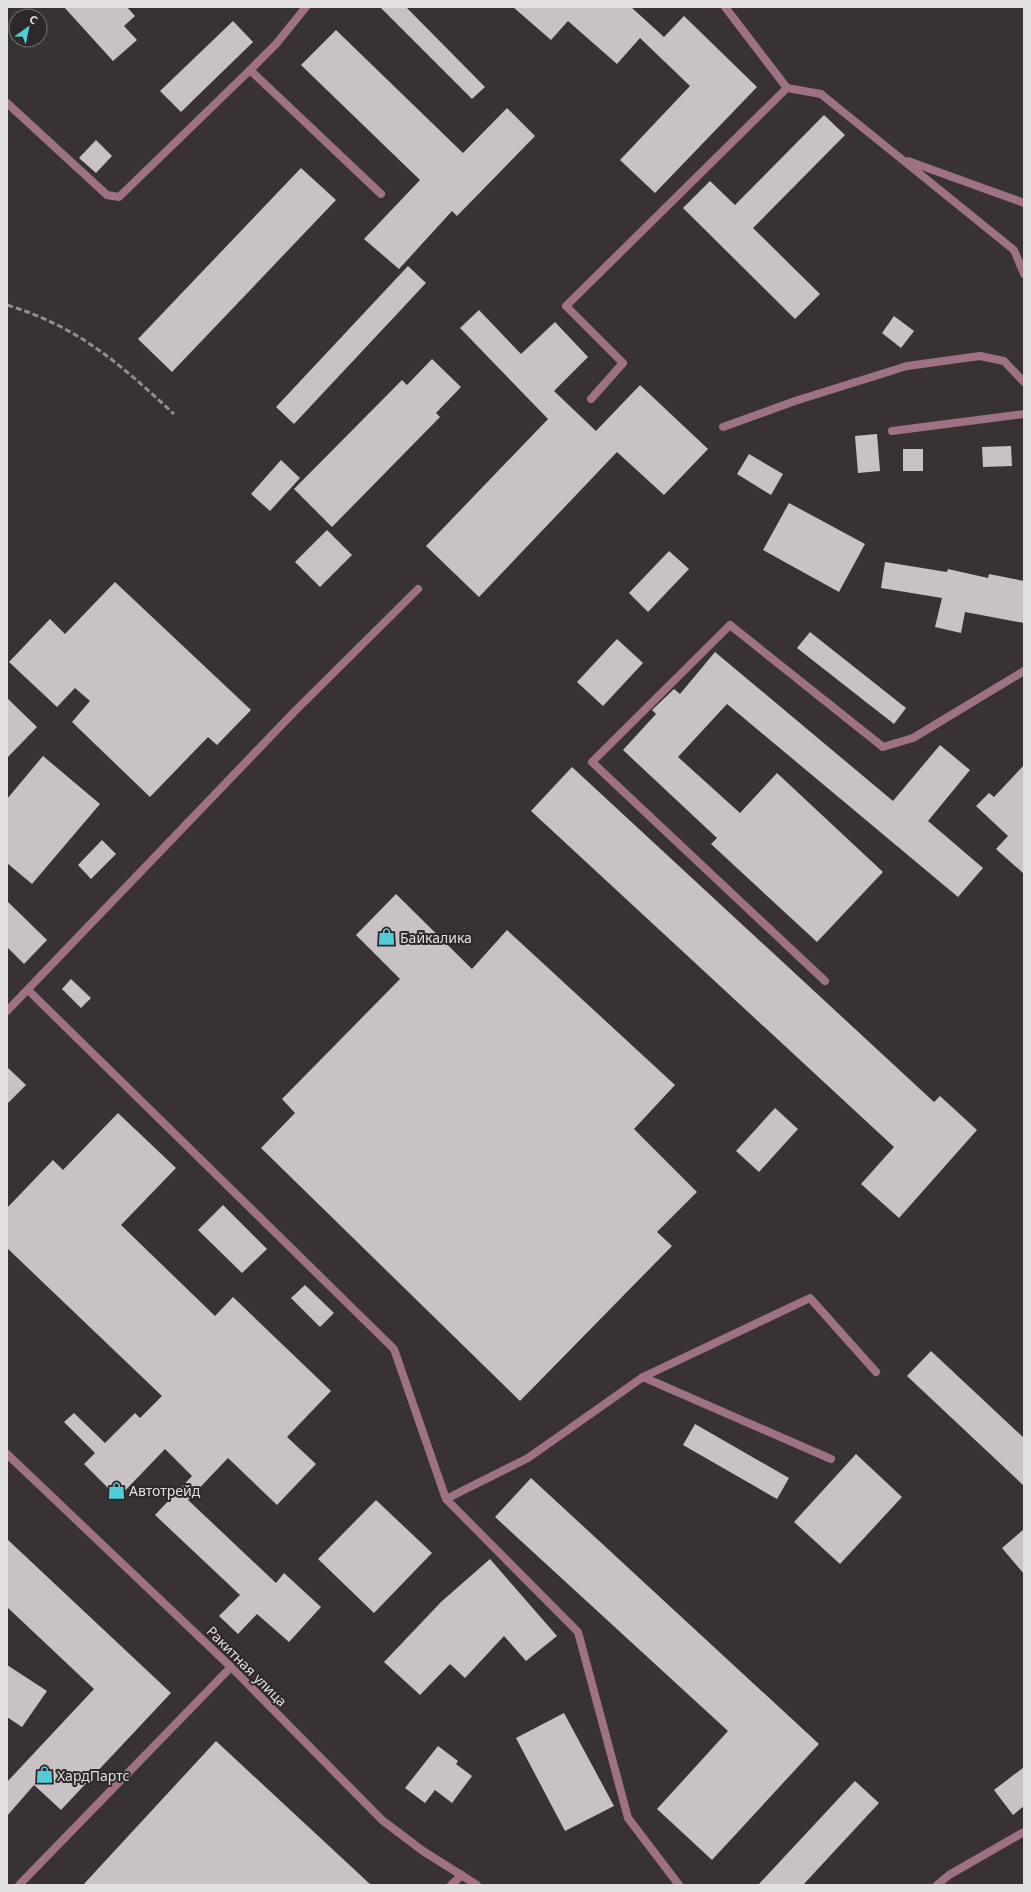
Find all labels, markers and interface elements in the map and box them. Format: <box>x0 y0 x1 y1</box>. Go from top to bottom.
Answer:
north arrow <box>8 8 48 48</box>
text: С <box>27 11 41 27</box>
shop icon: Байкалика <box>377 927 397 947</box>
place label: Байкалика <box>400 928 472 947</box>
shop icon: Автотрейд <box>106 1480 126 1500</box>
place label: Автотрейд <box>129 1481 201 1500</box>
street label: Ракитная улица <box>203 1622 291 1710</box>
shop icon: ХардПартс <box>34 1765 54 1785</box>
place label: ХардПартс <box>57 1766 130 1785</box>

